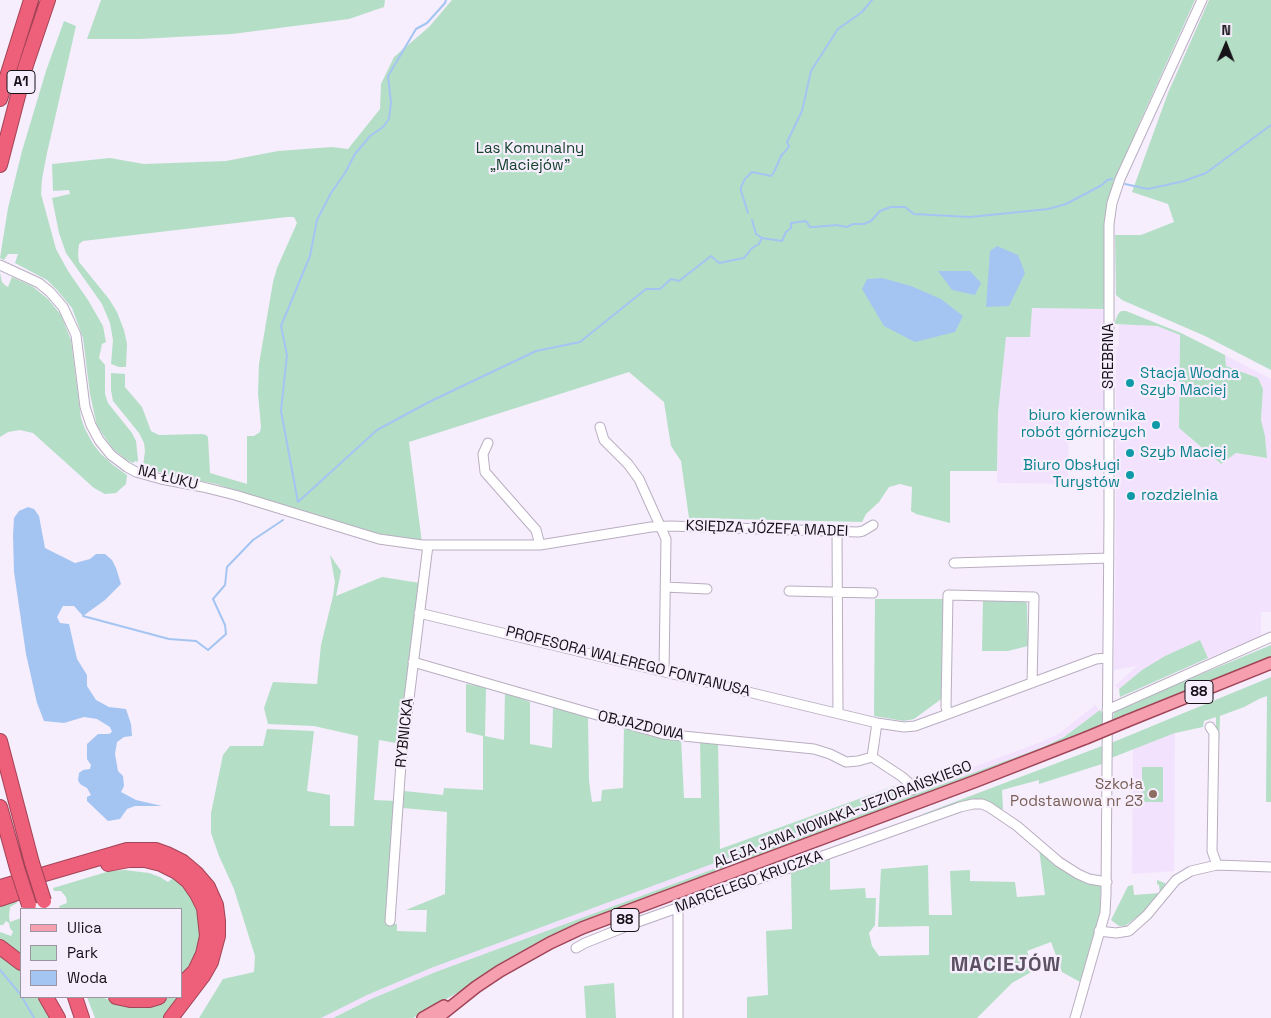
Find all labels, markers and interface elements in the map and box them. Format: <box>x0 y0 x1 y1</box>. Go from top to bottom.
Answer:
north arrow <box>1201 20 1251 70</box>
text: N <box>1221 21 1231 39</box>
road number: A1 <box>7 70 35 94</box>
park label: Las Komunalny „Maciejów” <box>476 140 584 175</box>
street label: SREBRNA <box>1100 323 1118 389</box>
place label: Stacja Wodna Szyb Maciej <box>1140 365 1239 400</box>
marker: Stacja Wodna Szyb Maciej <box>1124 377 1136 389</box>
place label: biuro kierownika robót górniczych <box>1021 407 1146 442</box>
marker: biuro kierownika robót górniczych <box>1150 419 1162 431</box>
place label: Szyb Maciej <box>1140 444 1226 462</box>
marker: Szyb Maciej <box>1124 447 1136 459</box>
place label: Biuro Obsługi Turystów <box>1023 457 1120 492</box>
street label: NA ŁUKU <box>136 462 200 494</box>
marker: Biuro Obsługi Turystów <box>1124 469 1136 481</box>
place label: rozdzielnia <box>1141 487 1218 505</box>
marker: rozdzielnia <box>1125 490 1137 502</box>
street label: KSIĘDZA JÓZEFA MADEI <box>685 517 849 541</box>
street label: PROFESORA WALEREGO FONTANUSA <box>504 623 752 701</box>
road number: 88 <box>1185 680 1213 704</box>
street label: RYBNICKA <box>392 697 418 769</box>
street label: OBJAZDOWA <box>596 707 686 745</box>
street label: ALEJA JANA NOWAKA-JEZIORAŃSKIEGO <box>711 757 975 873</box>
place label: Szkoła Podstawowa nr 23 <box>1010 776 1143 811</box>
marker: Szkoła Podstawowa nr 23 <box>1147 788 1159 800</box>
street label: MARCELEGO KRUCZKA <box>673 847 825 917</box>
legend <box>20 908 182 998</box>
road number: 88 <box>611 908 639 932</box>
text: Ulica <box>67 918 102 937</box>
text: Park <box>67 943 98 962</box>
district label: MACIEJÓW <box>950 954 1062 978</box>
text: Woda <box>67 968 107 987</box>

